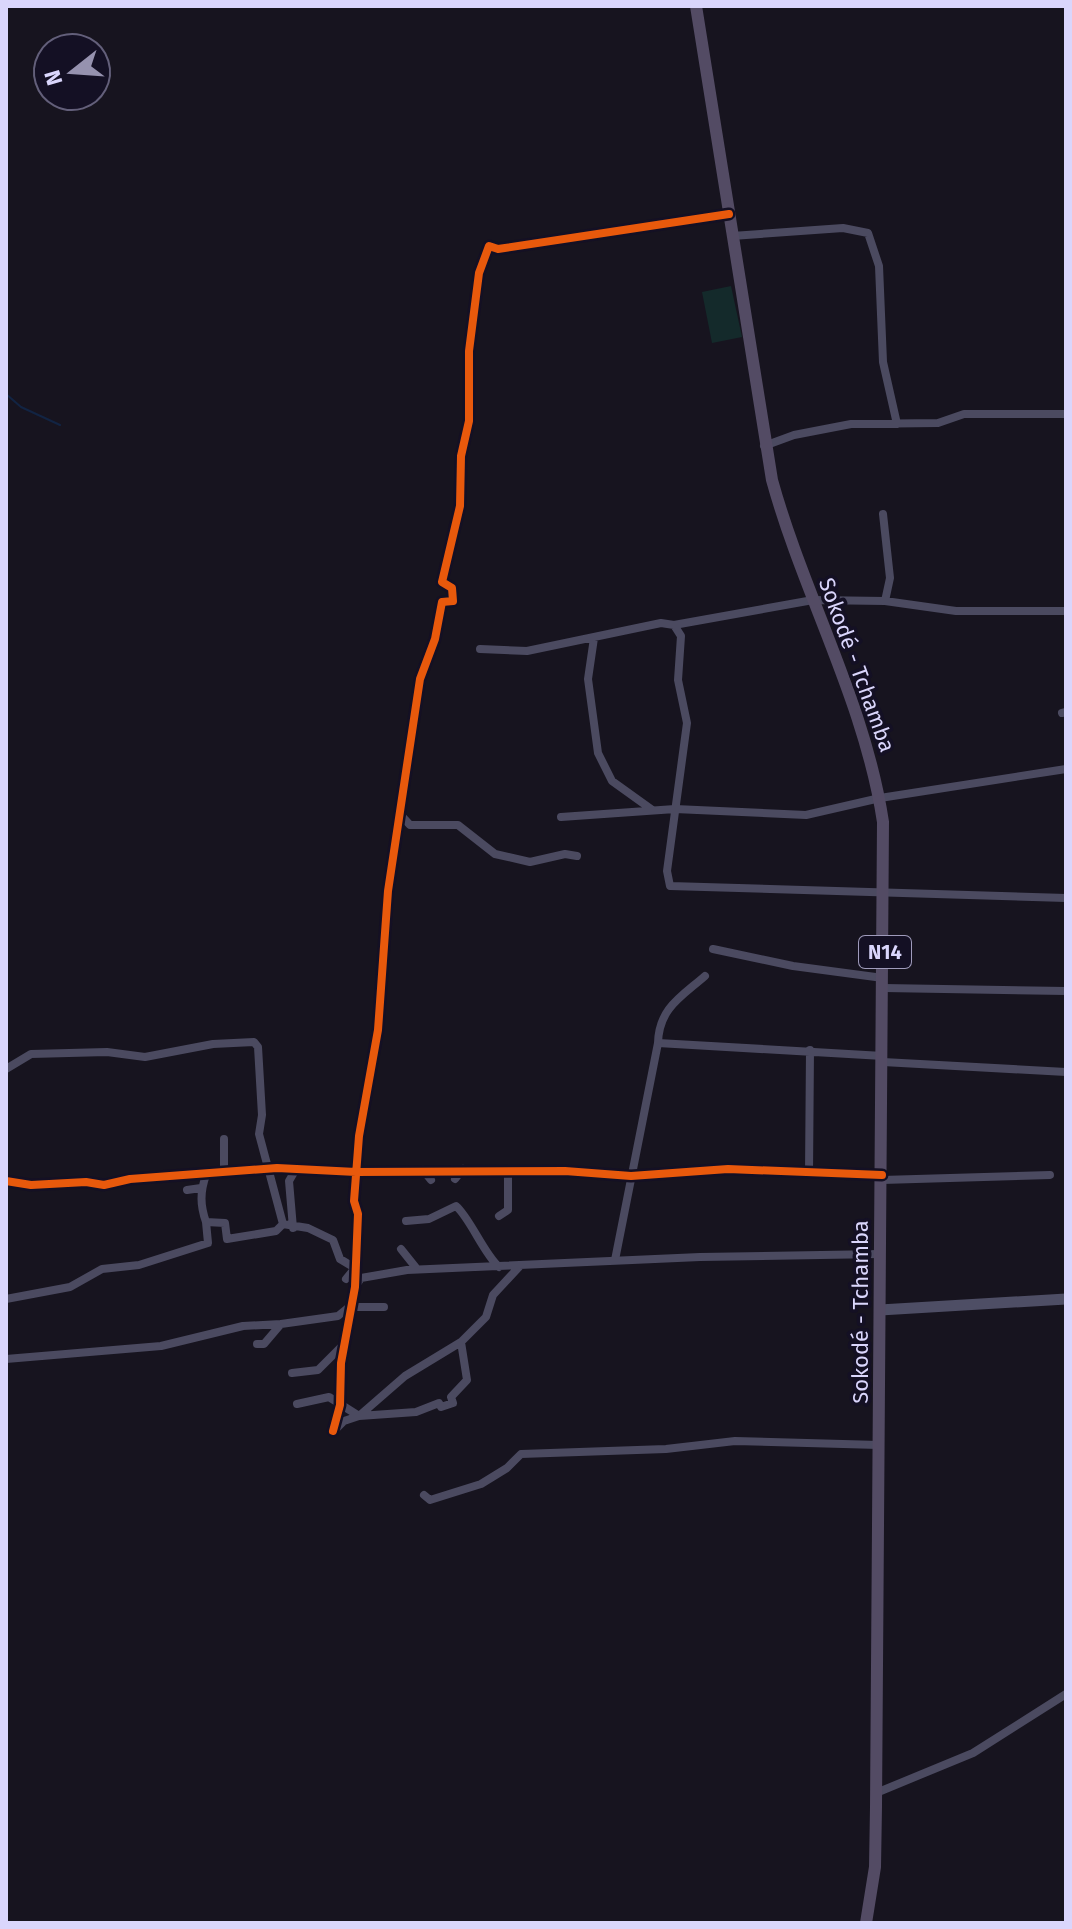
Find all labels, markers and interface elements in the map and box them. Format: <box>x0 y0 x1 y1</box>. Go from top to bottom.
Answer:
north arrow <box>32 32 112 112</box>
text: N <box>38 67 68 89</box>
street label: Sokodé - Tchamba <box>813 574 901 756</box>
road number: N14 <box>859 936 911 968</box>
street label: Sokodé - Tchamba <box>847 1220 874 1404</box>

